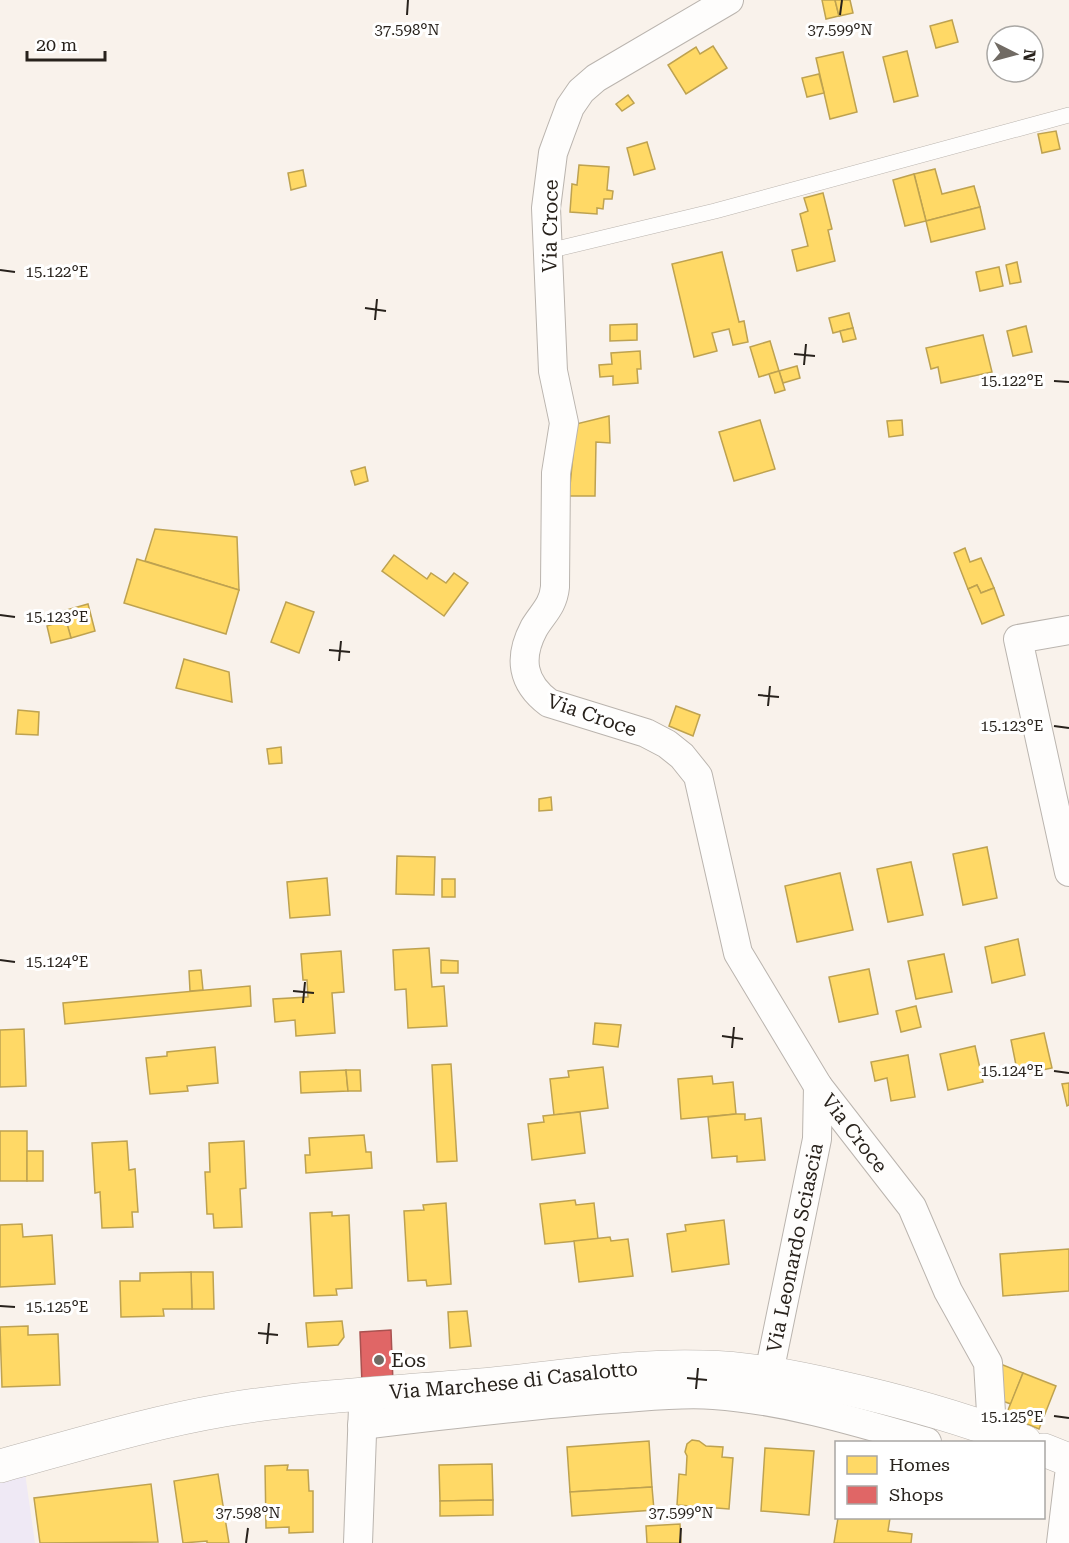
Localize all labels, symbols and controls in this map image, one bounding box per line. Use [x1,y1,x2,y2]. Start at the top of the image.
text: 37.598°N [374,21,440,39]
text: 37.599°N [807,21,873,39]
scale bar [27,24,105,62]
north arrow [985,24,1045,84]
text: 20 m [36,34,77,55]
text: N [1019,48,1040,63]
street label: Via Croce [537,179,563,273]
text: 15.122°E [26,263,88,281]
text: 15.122°E [981,372,1043,390]
text: 15.123°E [26,608,88,626]
street label: Via Croce [544,688,640,742]
text: 15.123°E [981,717,1043,735]
text: 15.124°E [26,953,88,971]
text: 15.124°E [981,1062,1043,1080]
street label: Via Croce [817,1089,893,1177]
street label: Via Leonardo Sciascia [762,1141,828,1354]
text: 15.125°E [26,1298,88,1316]
place label: Eos [391,1348,426,1372]
marker: Eos [372,1353,386,1367]
street label: Via Marchese di Casalotto [388,1356,639,1404]
text: 15.125°E [981,1408,1043,1426]
legend [835,1441,1045,1519]
text: Homes [889,1454,950,1475]
text: Shops [889,1484,943,1505]
text: 37.598°N [215,1504,281,1522]
text: 37.599°N [648,1504,714,1522]

